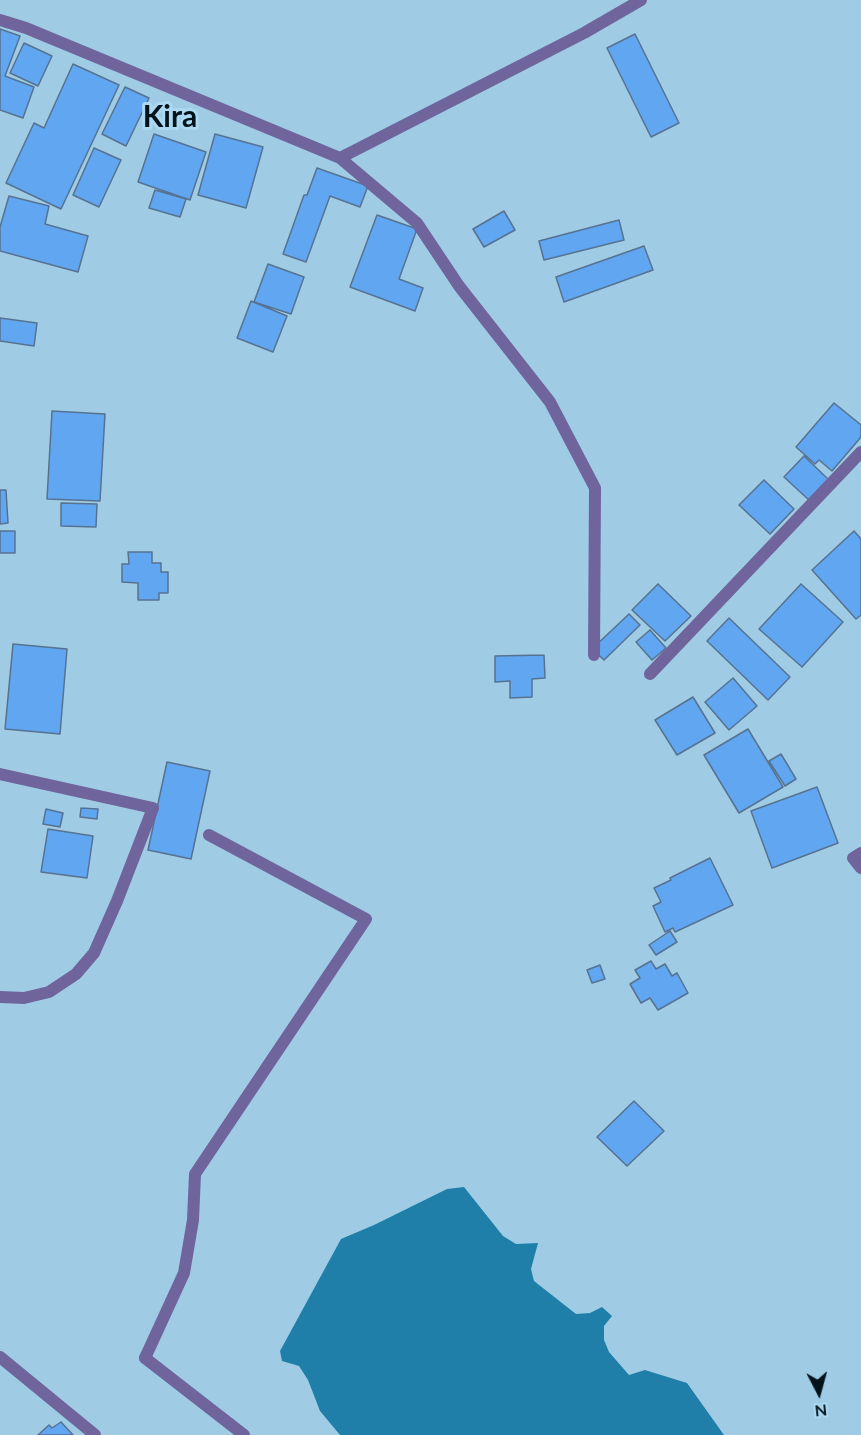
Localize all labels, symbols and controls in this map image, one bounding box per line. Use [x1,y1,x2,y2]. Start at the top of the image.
district label: Kira [143,99,197,135]
north arrow [789,1363,849,1423]
text: N [814,1401,828,1421]

